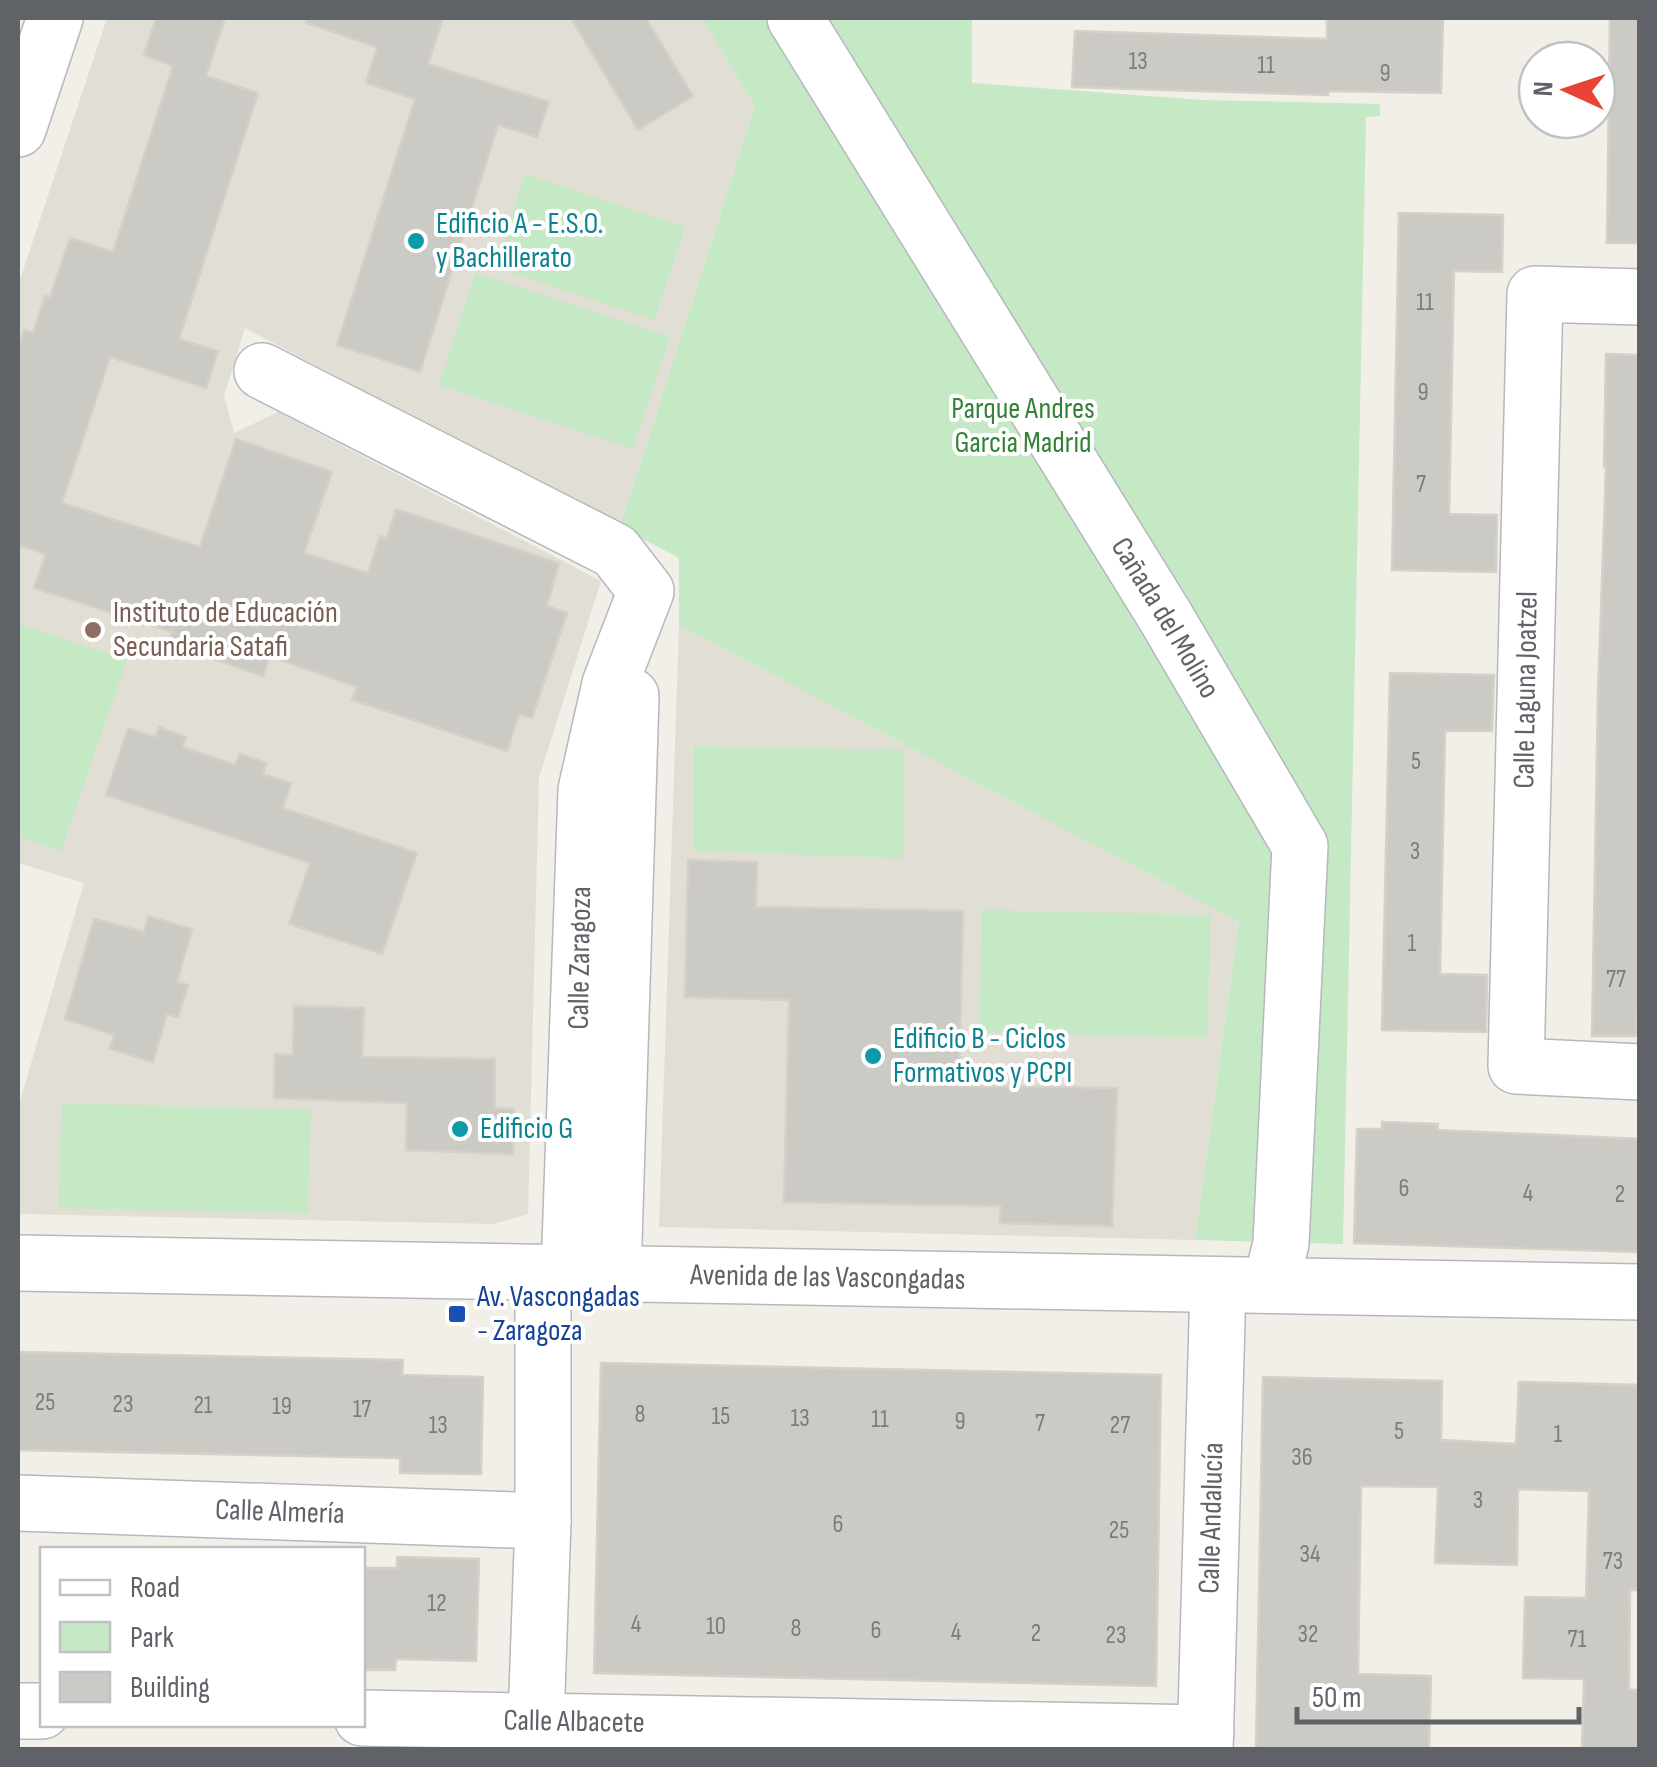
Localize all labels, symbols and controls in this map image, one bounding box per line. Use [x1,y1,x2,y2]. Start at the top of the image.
north arrow [1517,40,1617,140]
house number: 13 [1128,46,1148,77]
house number: 11 [1257,50,1275,81]
house number: 9 [1379,58,1391,89]
text: N [1527,80,1560,97]
place label: Edificio A - E.S.O. y Bachillerato [436,206,603,276]
marker: Edificio A - E.S.O. y Bachillerato [405,230,427,252]
house number: 11 [1416,287,1434,318]
house number: 9 [1417,377,1429,408]
park label: Parque Andres Garcia Madrid [951,391,1095,461]
house number: 7 [1416,469,1426,500]
street label: Cañada del Molino [1103,531,1227,705]
street label: Calle Laguna Joatzel [1506,591,1546,789]
place label: Instituto de Educación Secundaria Satafi [113,595,338,665]
marker: Instituto de Educación Secundaria Satafi [82,619,104,641]
house number: 5 [1411,746,1421,777]
house number: 3 [1410,836,1420,867]
street label: Calle Zaragoza [561,886,599,1030]
house number: 1 [1408,928,1417,959]
house number: 77 [1606,964,1626,995]
place label: Edificio B - Ciclos Formativos y PCPI [893,1021,1072,1091]
marker: Edificio B - Ciclos Formativos y PCPI [862,1045,884,1067]
place label: Edificio G [480,1111,573,1147]
marker: Edificio G [449,1118,471,1140]
house number: 6 [1399,1173,1409,1204]
house number: 4 [1523,1178,1533,1209]
house number: 2 [1615,1179,1625,1210]
street label: Avenida de las Vascongadas [689,1257,966,1298]
place label: Av. Vascongadas - Zaragoza [476,1279,640,1349]
marker: Av. Vascongadas - Zaragoza [446,1303,468,1325]
house number: 25 [35,1387,55,1418]
house number: 23 [113,1389,133,1420]
house number: 21 [193,1390,213,1421]
house number: 19 [272,1391,292,1422]
house number: 17 [353,1394,371,1425]
house number: 8 [635,1399,645,1430]
house number: 15 [712,1401,730,1432]
house number: 13 [790,1403,810,1434]
house number: 11 [871,1404,889,1435]
house number: 9 [954,1406,966,1437]
house number: 7 [1035,1408,1045,1439]
house number: 13 [428,1410,448,1441]
house number: 27 [1110,1410,1130,1441]
house number: 5 [1394,1416,1404,1447]
house number: 1 [1554,1419,1563,1450]
street label: Calle Andalucía [1191,1442,1232,1594]
house number: 36 [1291,1442,1313,1473]
house number: 3 [1473,1485,1483,1516]
street label: Calle Almería [214,1492,345,1532]
house number: 6 [833,1509,843,1540]
house number: 25 [1109,1515,1129,1546]
house number: 34 [1300,1539,1320,1570]
house number: 73 [1603,1546,1623,1577]
legend [40,1547,365,1727]
text: Road [130,1570,180,1606]
house number: 12 [427,1588,447,1619]
house number: 4 [631,1609,641,1640]
house number: 10 [706,1611,726,1642]
house number: 8 [791,1613,801,1644]
house number: 6 [871,1615,881,1646]
house number: 4 [951,1617,961,1648]
house number: 2 [1031,1618,1041,1649]
house number: 32 [1298,1619,1318,1650]
text: Park [130,1620,174,1656]
house number: 23 [1106,1620,1126,1651]
house number: 71 [1568,1624,1587,1655]
scale bar [1297,1662,1580,1724]
text: Building [130,1670,210,1706]
text: 50 m [1312,1680,1361,1716]
street label: Calle Albacete [503,1703,645,1741]

